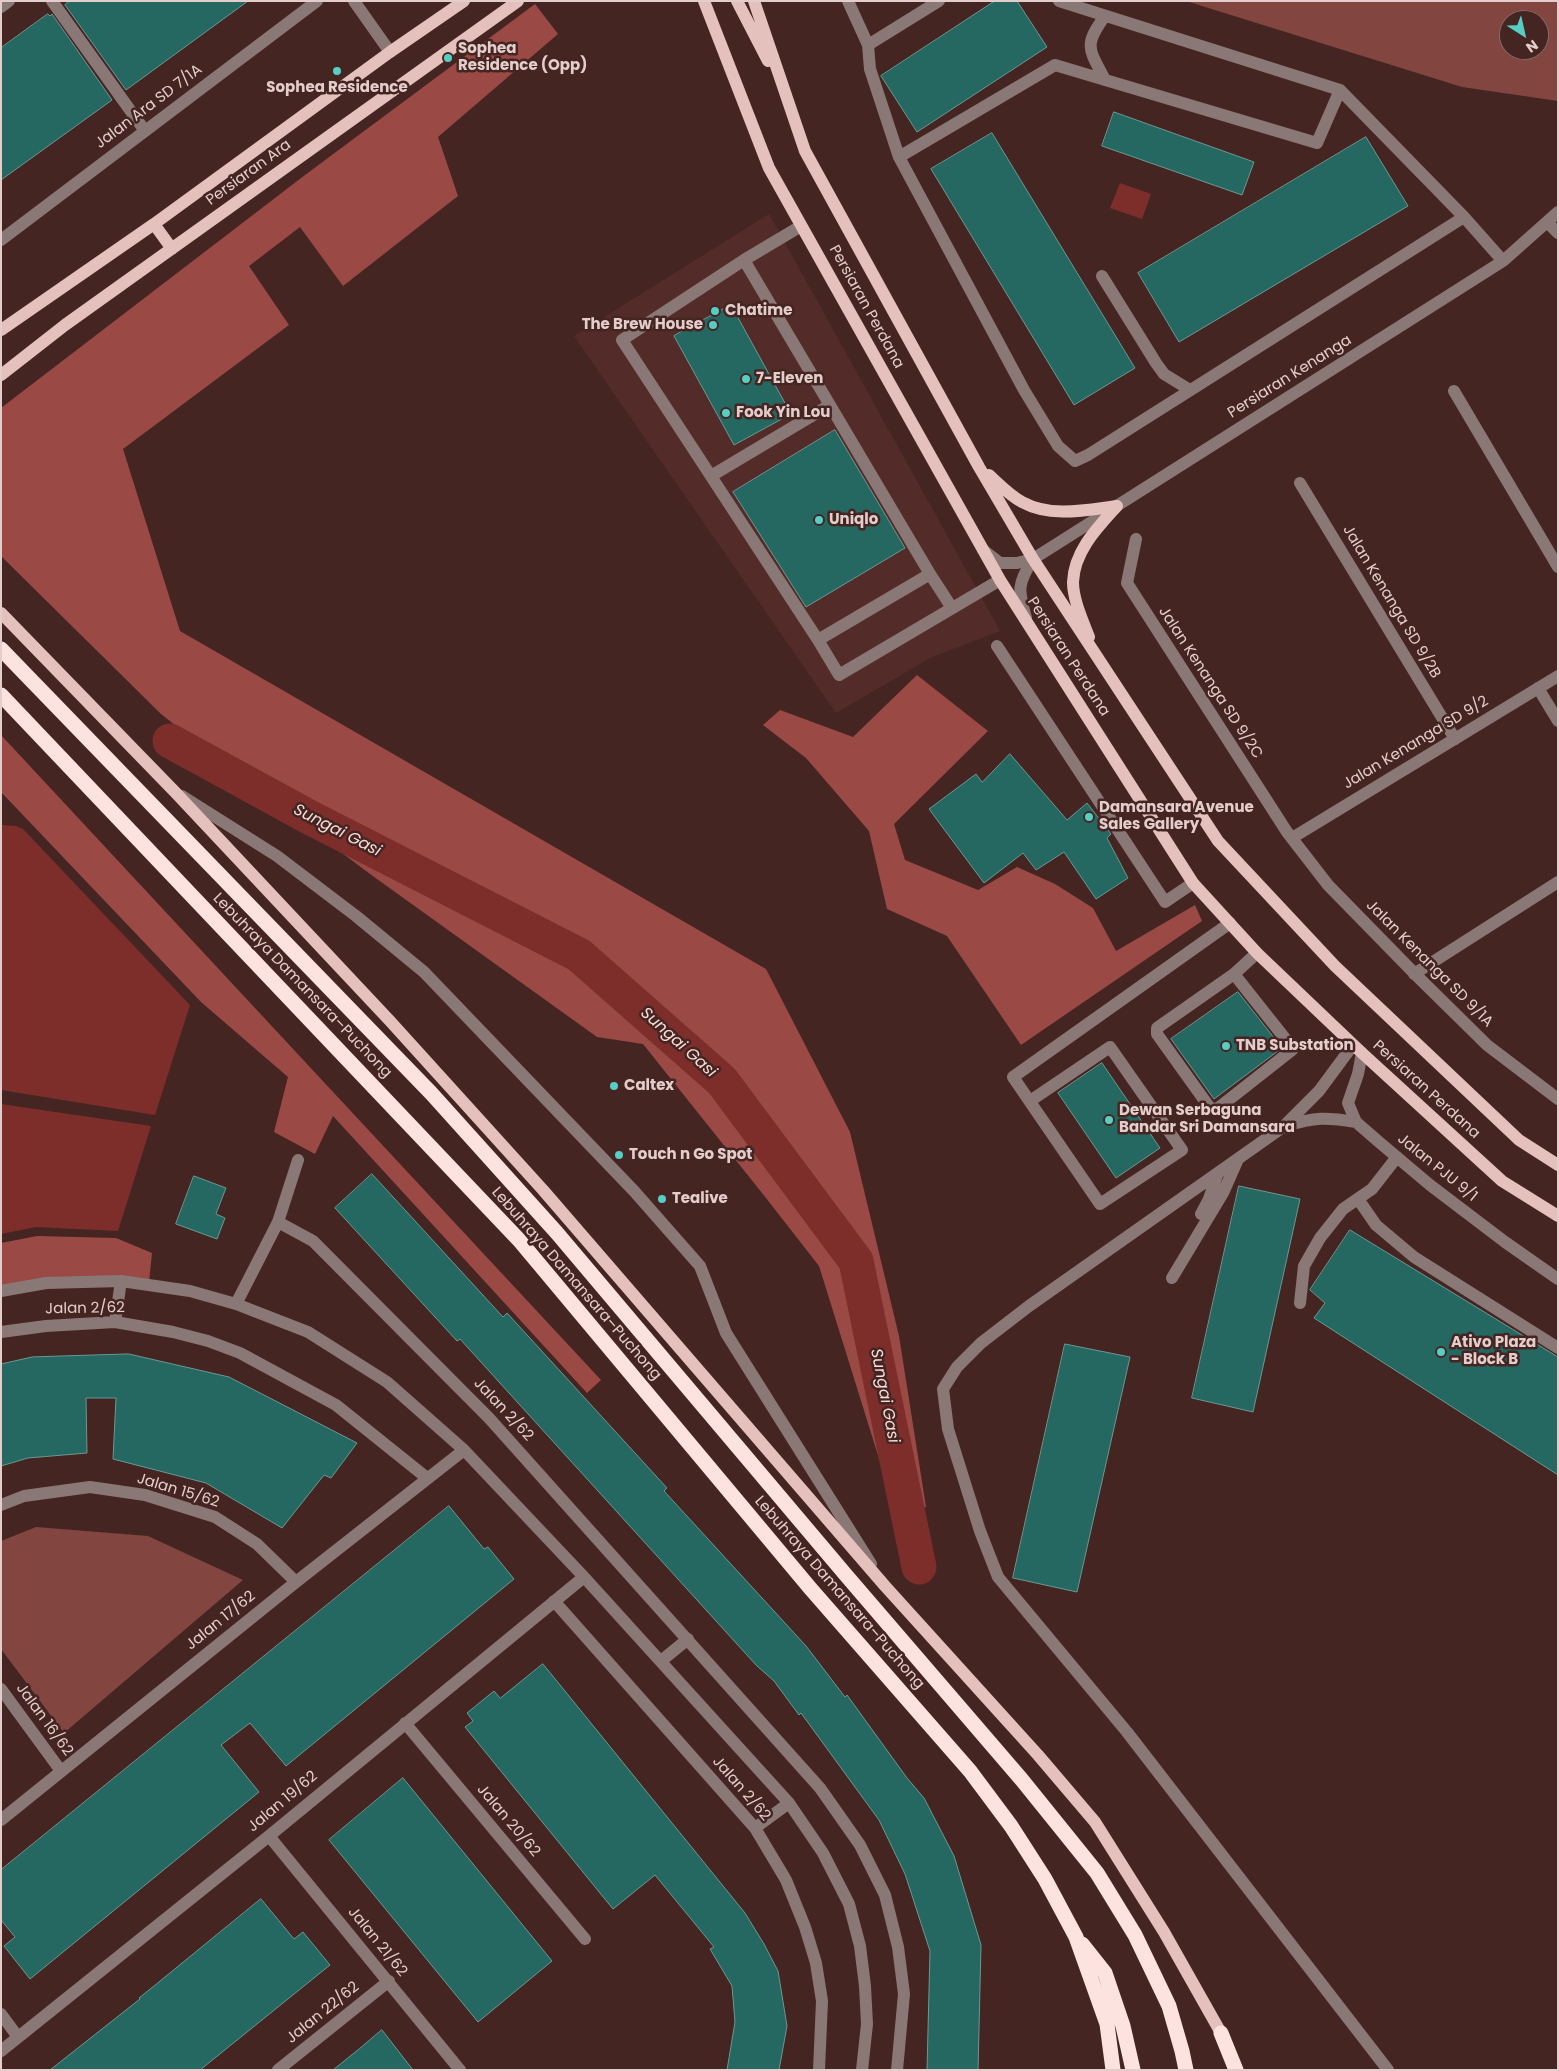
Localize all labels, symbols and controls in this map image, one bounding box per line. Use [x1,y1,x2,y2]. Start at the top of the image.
north arrow [1499,10,1549,60]
text: N [1522,35,1542,58]
place label: Sophea Residence (Opp) [458,40,587,75]
marker: Sophea Residence (Opp) [442,52,454,64]
street label: Jalan Ara SD 7/1A [92,61,206,153]
marker: Sophea Residence [331,65,343,77]
place label: Sophea Residence [266,79,408,97]
street label: Persiaran Ara [203,136,295,210]
street label: Persiaran Perdana [825,242,907,372]
place label: Chatime [725,302,792,320]
marker: Chatime [709,305,721,317]
place label: The Brew House [582,316,703,334]
marker: The Brew House [707,319,719,331]
street label: Persiaran Kenanga [1225,332,1355,422]
place label: 7-Eleven [756,370,823,388]
marker: 7-Eleven [740,373,752,385]
place label: Fook Yin Lou [736,404,830,422]
marker: Fook Yin Lou [720,407,732,419]
place label: Uniqlo [829,511,878,529]
marker: Uniqlo [813,514,825,526]
street label: Jalan Kenanga SD 9/2B [1338,522,1444,682]
street label: Persiaran Perdana [1023,594,1113,720]
street label: Jalan Kenanga SD 9/2C [1154,604,1266,762]
street label: Jalan Kenanga SD 9/2 [1340,693,1492,793]
place label: Damansara Avenue Sales Gallery [1099,799,1254,834]
water label: Sungai Gasi [290,801,384,861]
marker: Damansara Avenue Sales Gallery [1083,811,1095,823]
street label: Lebuhraya Damansara–Puchong [209,890,395,1082]
street label: Jalan Kenanga SD 9/1A [1362,897,1496,1031]
water label: Sungai Gasi [636,1004,720,1082]
place label: TNB Substation [1236,1037,1354,1055]
street label: Persiaran Perdana [1369,1037,1483,1143]
marker: TNB Substation [1220,1040,1232,1052]
place label: Caltex [624,1077,674,1095]
marker: Caltex [608,1080,620,1092]
place label: Dewan Serbaguna Bandar Sri Damansara [1119,1102,1295,1137]
marker: Dewan Serbaguna Bandar Sri Damansara [1103,1114,1115,1126]
street label: Jalan PJU 9/1 [1393,1130,1481,1206]
place label: Touch n Go Spot [629,1146,752,1164]
marker: Touch n Go Spot [613,1149,625,1161]
street label: Lebuhraya Damansara–Puchong [487,1184,665,1384]
place label: Tealive [672,1190,728,1208]
marker: Tealive [656,1193,668,1205]
street label: Jalan 2/62 [45,1299,125,1319]
place label: Ativo Plaza - Block B [1451,1334,1536,1369]
marker: Ativo Plaza - Block B [1435,1346,1447,1358]
water label: Sungai Gasi [865,1347,903,1445]
street label: Jalan 2/62 [469,1375,537,1445]
street label: Jalan 15/62 [135,1470,221,1512]
street label: Lebuhraya Damansara–Puchong [750,1493,928,1693]
street label: Jalan 17/62 [183,1588,259,1654]
street label: Jalan 16/62 [12,1680,76,1760]
street label: Jalan 2/62 [708,1753,774,1825]
street label: Jalan 19/62 [245,1768,321,1836]
street label: Jalan 20/62 [473,1781,543,1861]
street label: Jalan 21/62 [343,1904,411,1980]
street label: Jalan 22/62 [283,1978,363,2048]

